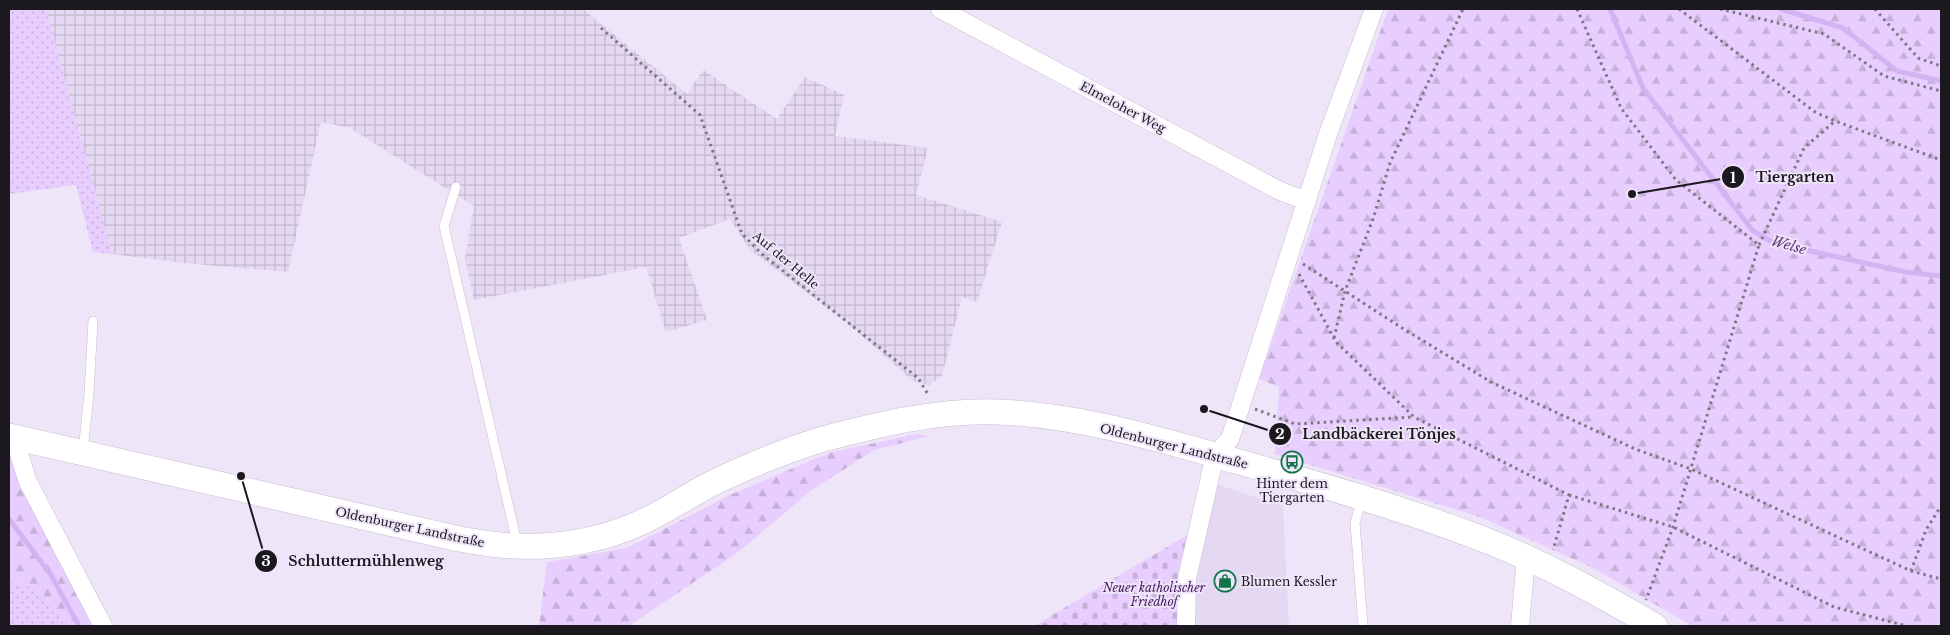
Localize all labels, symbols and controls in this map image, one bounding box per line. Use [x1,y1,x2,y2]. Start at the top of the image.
street label: Elmeloher Weg [1078,78,1169,136]
callout: Tiergarten [1720,163,1844,192]
text: 1 [1730,168,1737,187]
text: Tiergarten [1756,168,1834,186]
street label: Auf der Helle [749,227,822,292]
water label: Welse [1769,231,1809,259]
street label: Oldenburger Landstraße [1098,420,1250,472]
callout: Landbäckerei Tönjes [1267,420,1466,449]
text: 2 [1275,424,1285,443]
text: Landbäckerei Tönjes [1302,425,1456,443]
bus stop icon: Hinter dem Tiergarten [1280,450,1304,474]
place label: Hinter dem Tiergarten [1256,476,1328,505]
street label: Oldenburger Landstraße [334,504,486,550]
callout: Schluttermühlenweg [253,546,453,575]
text: 3 [261,551,271,570]
text: Schluttermühlenweg [288,552,444,570]
shop icon: Blumen Kessler [1213,569,1237,593]
place label: Blumen Kessler [1241,574,1337,589]
park label: Neuer katholischer Friedhof [1102,580,1206,609]

